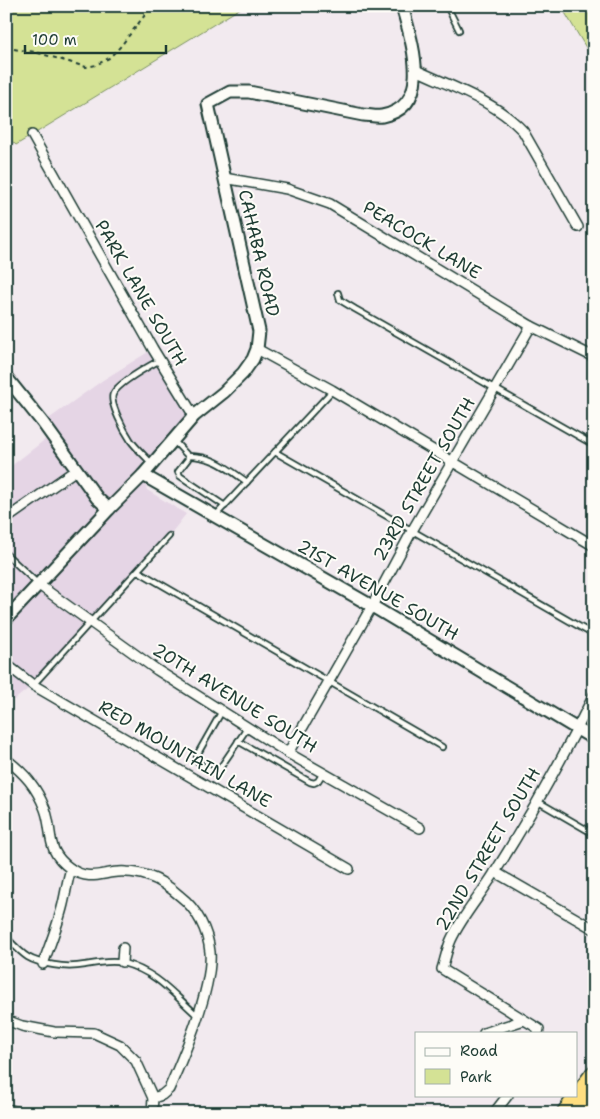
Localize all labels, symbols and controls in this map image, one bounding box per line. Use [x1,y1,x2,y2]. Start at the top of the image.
scale bar [25,22,166,54]
text: 100 m [32,30,77,50]
street label: CAHABA ROAD [233,187,285,319]
street label: PEACOCK LANE [358,195,486,285]
street label: PARK LANE SOUTH [89,216,193,370]
street label: 23RD STREET SOUTH [367,393,481,565]
street label: 21ST AVENUE SOUTH [293,534,463,646]
street label: 20TH AVENUE SOUTH [148,637,322,759]
street label: RED MOUNTAIN LANE [94,695,276,813]
street label: 22ND STREET SOUTH [430,763,546,935]
legend [415,1032,578,1096]
text: Road [460,1041,498,1061]
text: Park [460,1067,492,1087]

